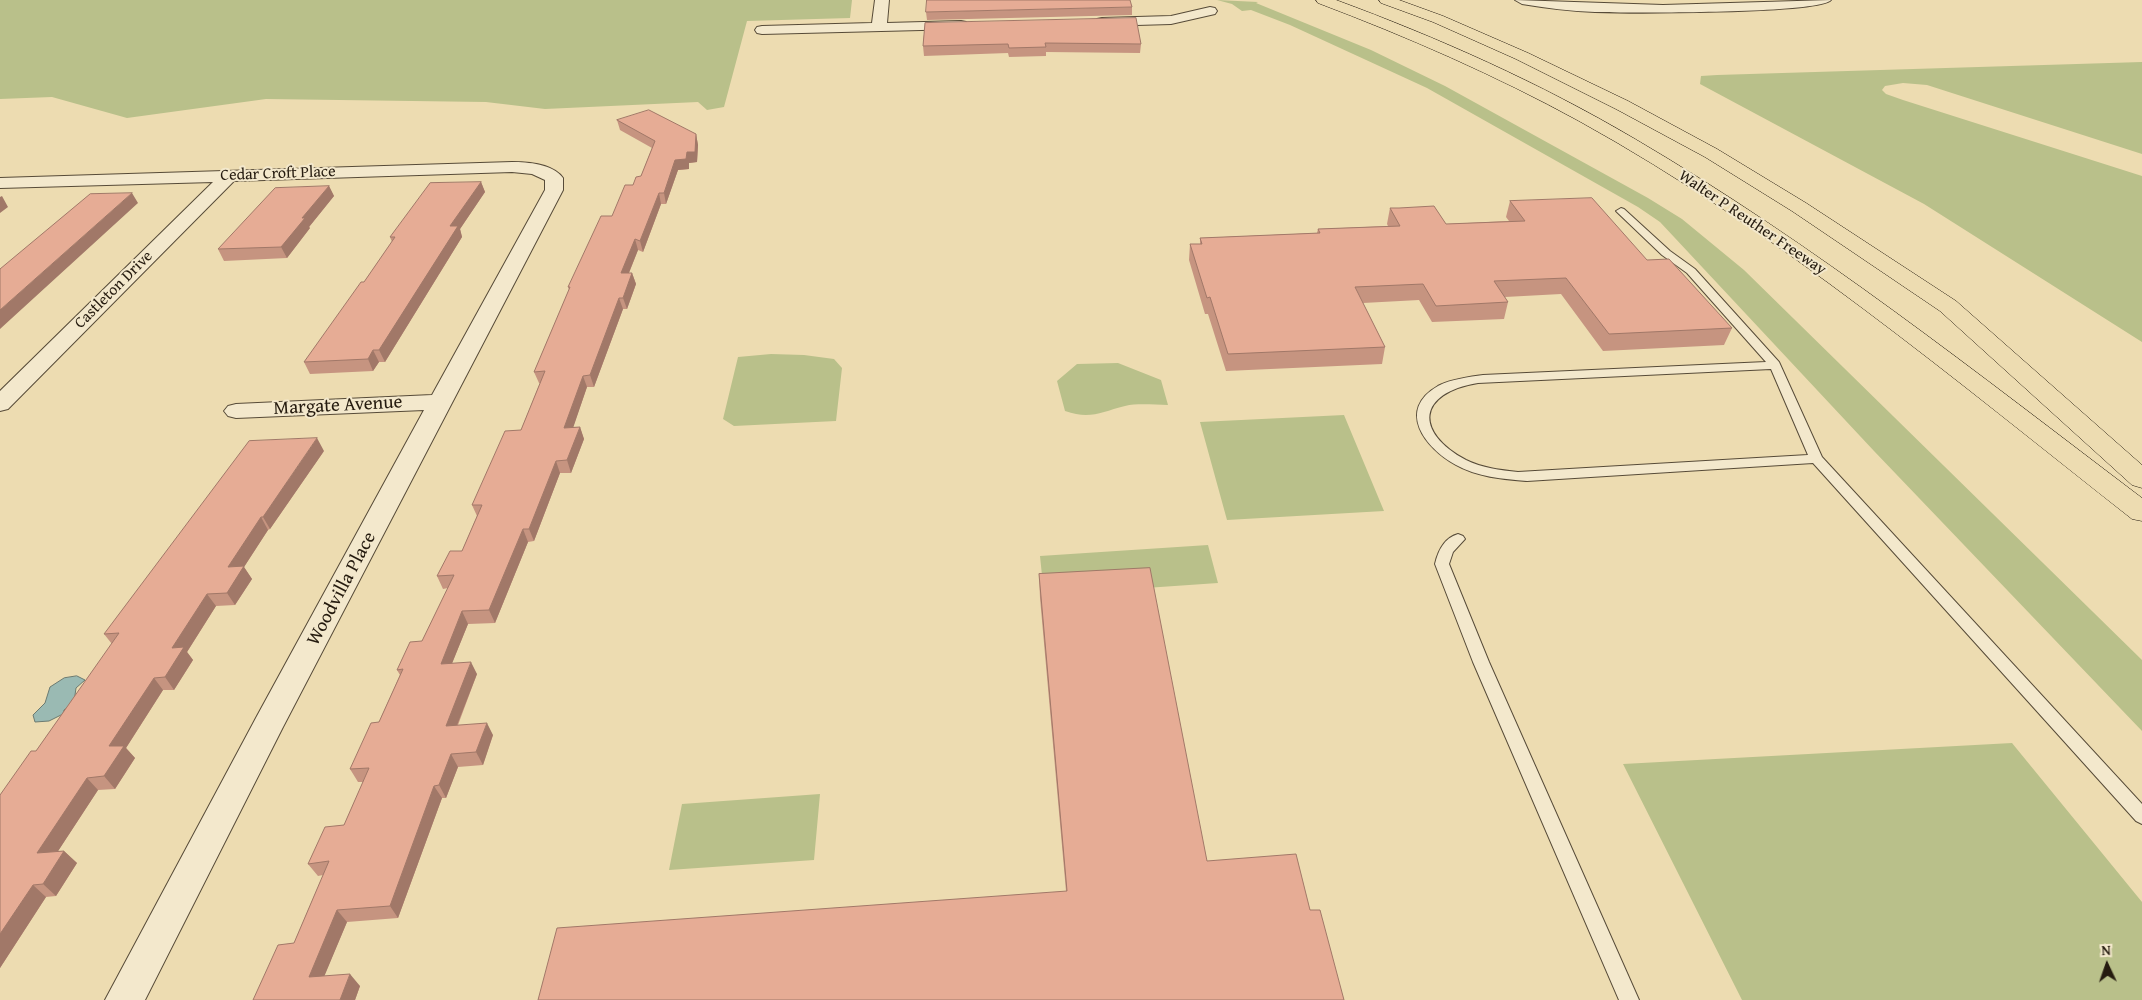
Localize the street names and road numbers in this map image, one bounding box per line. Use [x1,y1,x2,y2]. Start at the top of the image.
street label: Cedar Croft Place [220,162,336,186]
street label: Walter P Reuther Freeway [1675,166,1829,280]
street label: Castleton Drive [71,247,157,333]
street label: Margate Avenue [273,391,403,421]
street label: Woodvilla Place [302,528,382,650]

